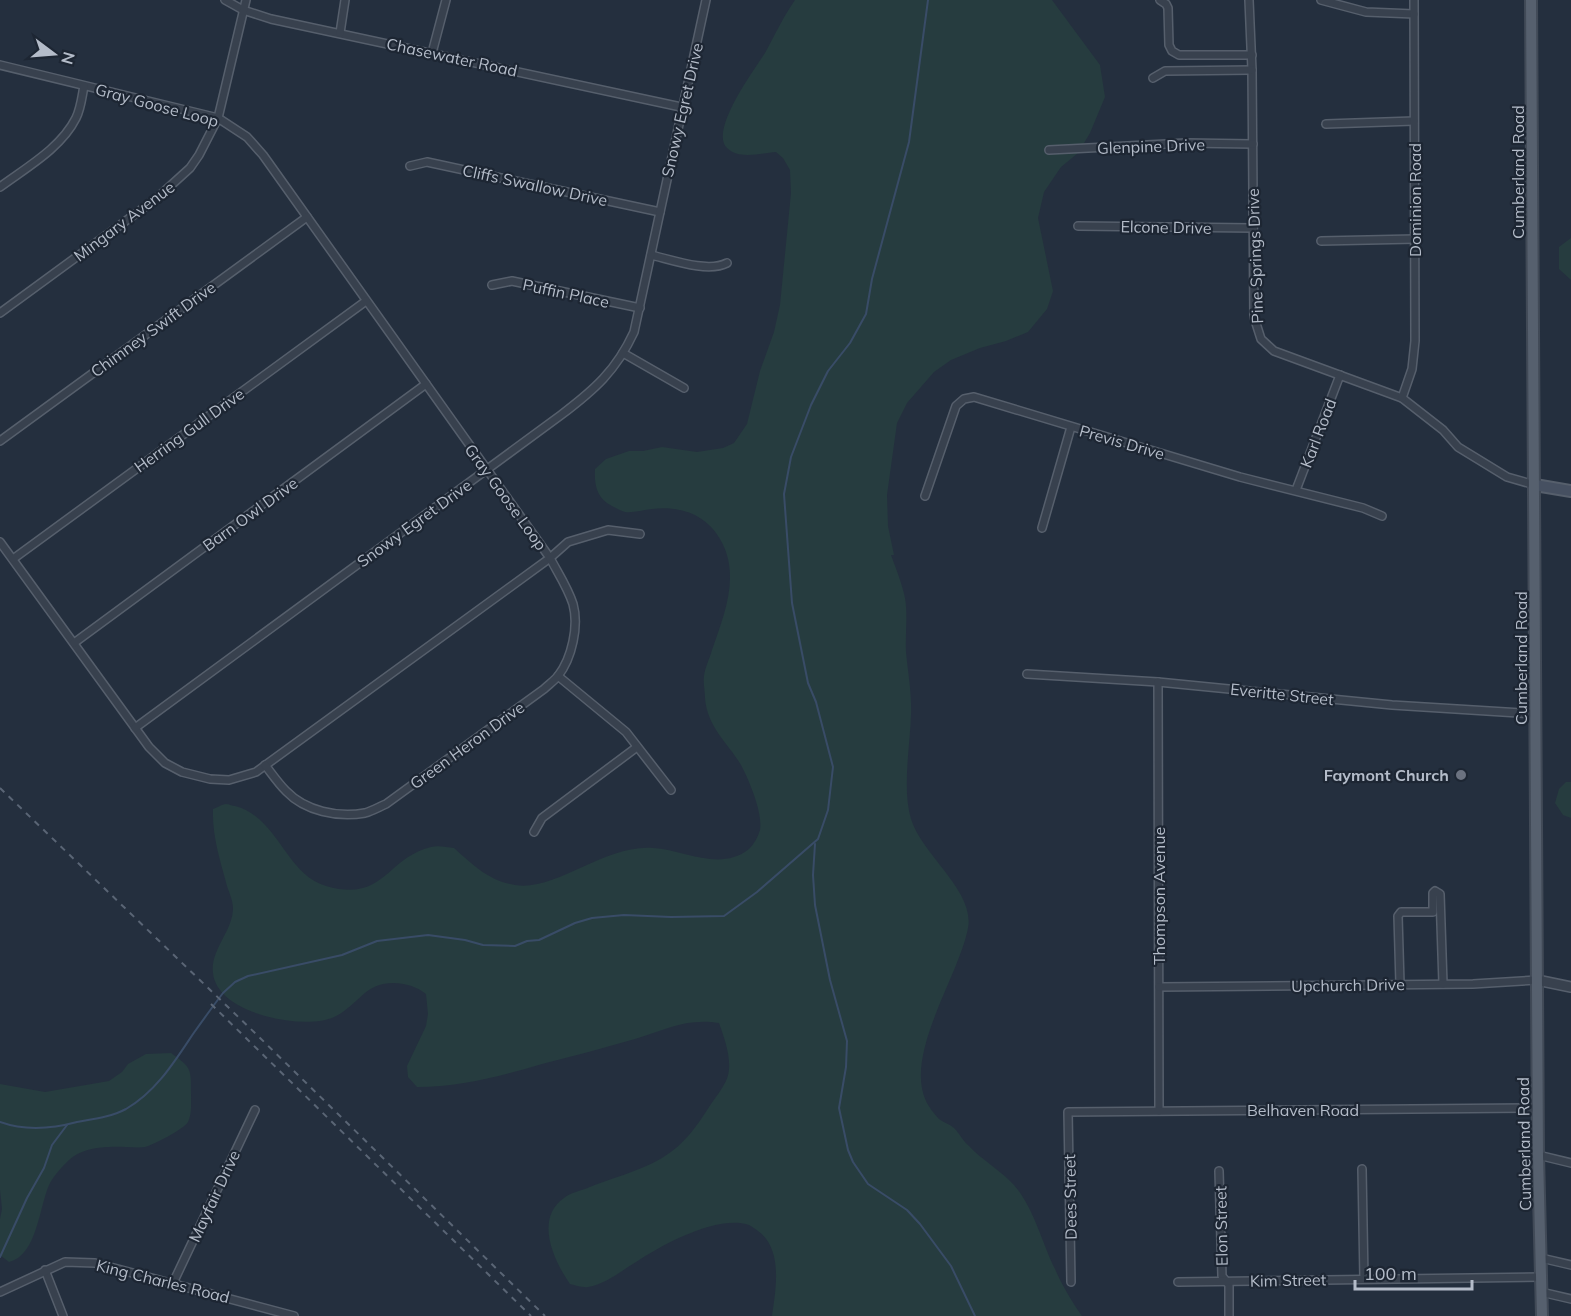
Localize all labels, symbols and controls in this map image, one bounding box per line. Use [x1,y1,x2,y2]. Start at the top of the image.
north arrow [24,24,84,84]
street label: Chasewater Road [385,33,519,81]
street label: Snowy Egret Drive [657,41,707,179]
text: N [57,50,80,67]
street label: Gray Goose Loop [93,79,221,131]
street label: Cumberland Road [1508,105,1528,239]
street label: Glenpine Drive [1097,134,1205,158]
street label: Dominion Road [1405,143,1425,257]
street label: Cliffs Swallow Drive [461,160,609,210]
street label: Mingary Avenue [70,177,178,265]
street label: Pine Springs Drive [1243,188,1267,324]
street label: Elcone Drive [1120,216,1212,238]
street label: Puffin Place [521,274,611,312]
street label: Chimney Swift Drive [87,277,219,381]
street label: Herring Gull Drive [130,383,248,477]
street label: Karl Road [1296,395,1340,471]
street label: Previs Drive [1077,420,1167,464]
street label: Gray Goose Loop [461,440,551,554]
street label: Barn Owl Drive [199,473,301,555]
street label: Snowy Egret Drive [353,475,475,571]
street label: Cumberland Road [1511,591,1531,725]
street label: Everitte Street [1229,679,1335,709]
street label: Green Heron Drive [406,697,528,793]
place label: Faymont Church [1324,765,1449,785]
marker: Faymont Church [1454,768,1468,782]
street label: Thompson Avenue [1149,827,1169,965]
street label: Upchurch Drive [1291,974,1405,996]
street label: Cumberland Road [1513,1077,1535,1211]
street label: Belhaven Road [1247,1100,1359,1120]
street label: Mayfair Drive [184,1147,244,1245]
street label: Dees Street [1059,1154,1081,1240]
street label: Elon Street [1210,1185,1232,1266]
scale bar [1355,1253,1472,1291]
street label: King Charles Road [94,1255,232,1307]
text: 100 m [1364,1262,1417,1285]
street label: Kim Street [1250,1269,1327,1291]

